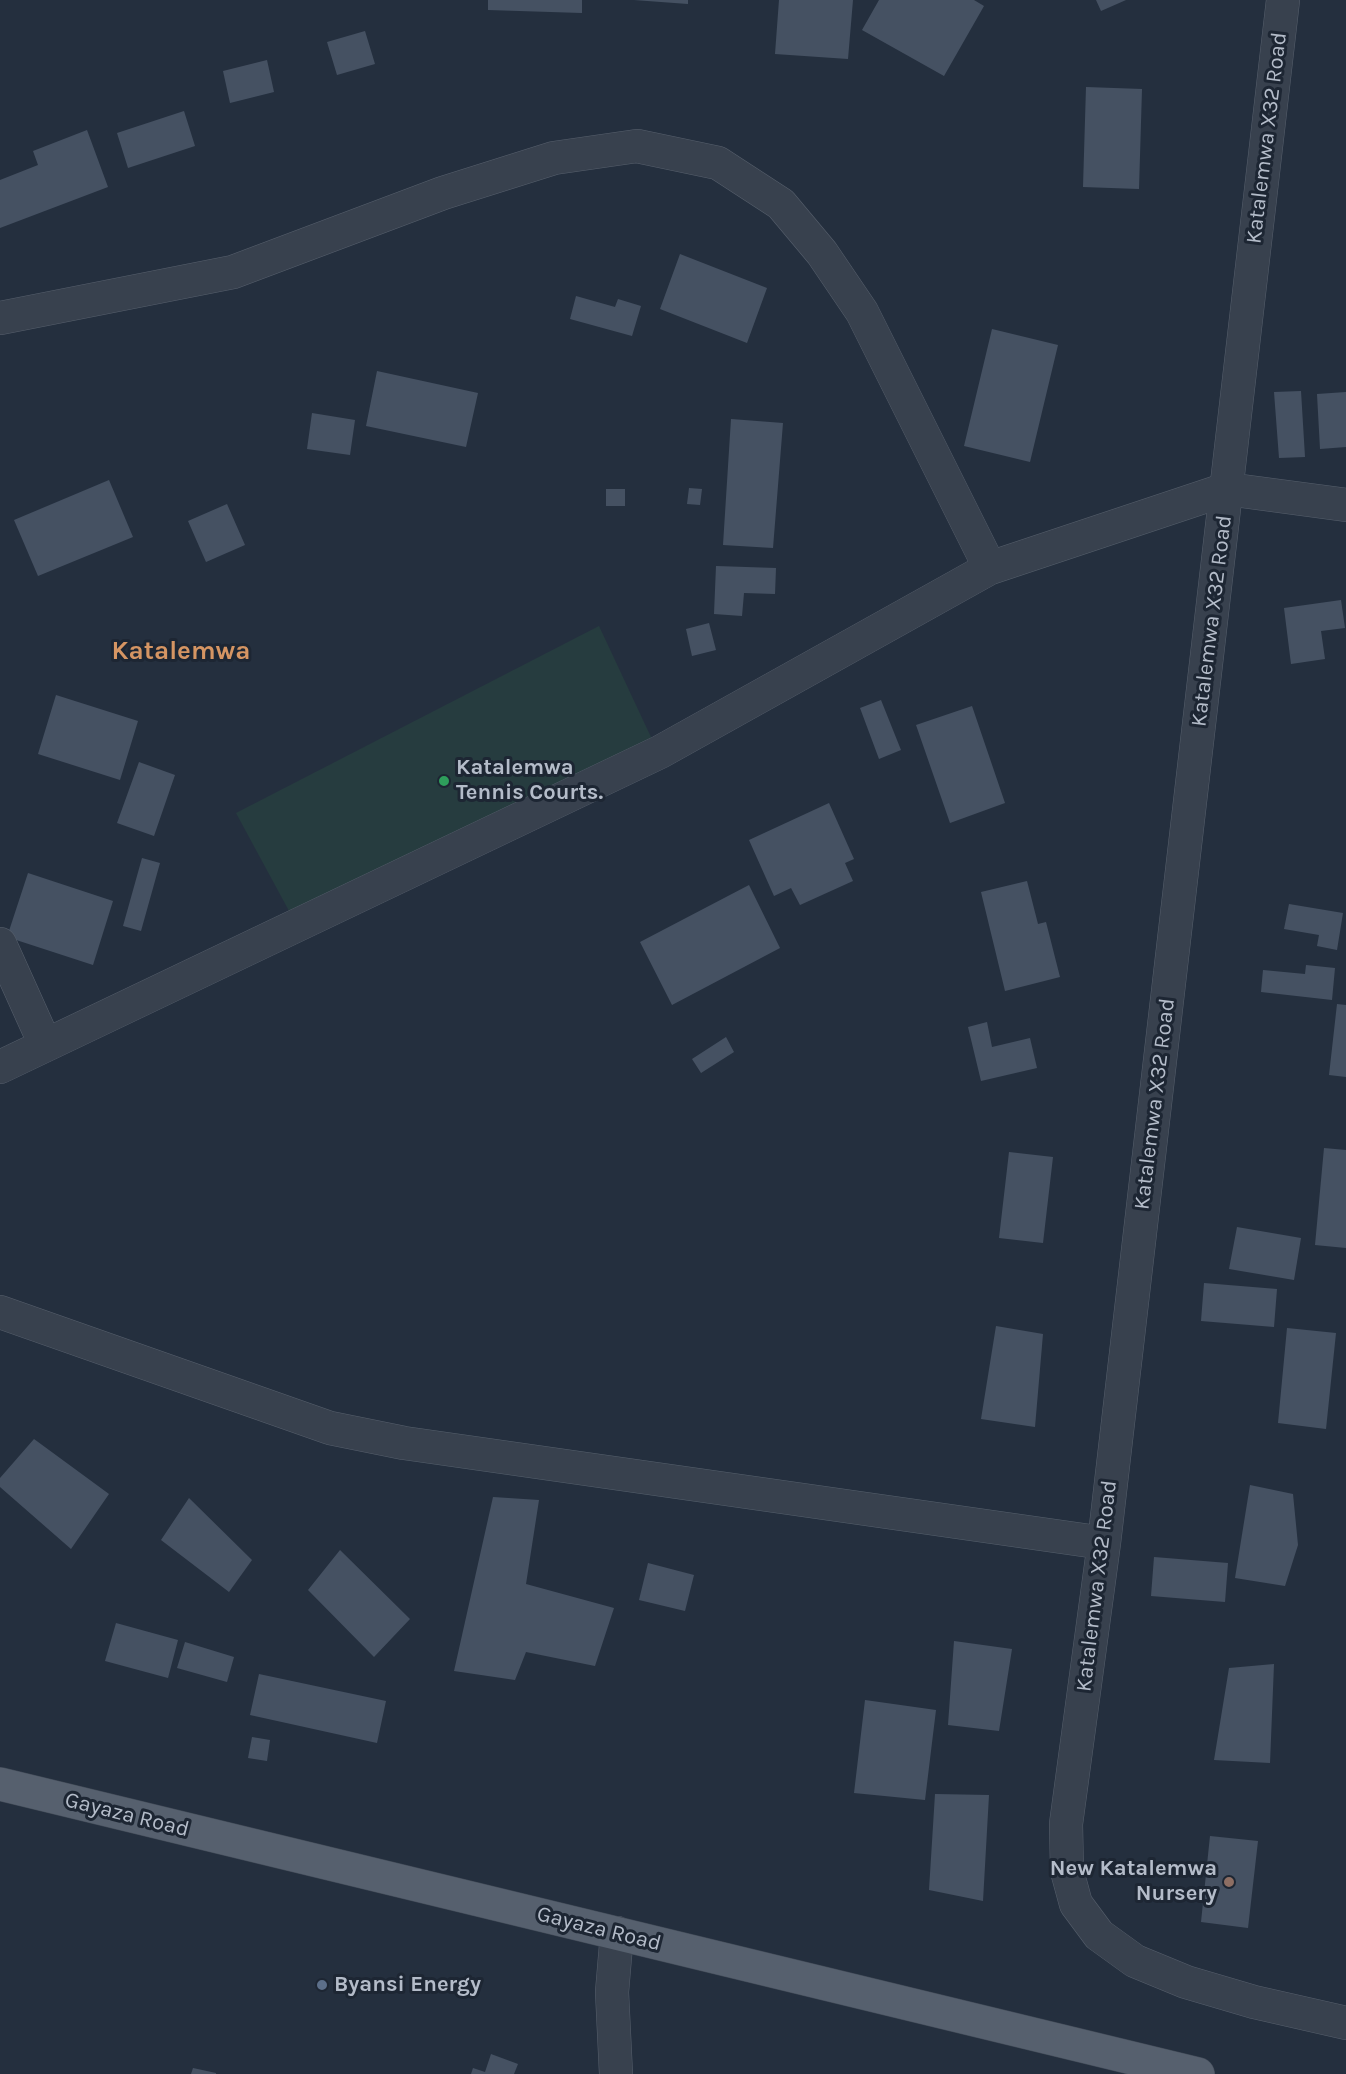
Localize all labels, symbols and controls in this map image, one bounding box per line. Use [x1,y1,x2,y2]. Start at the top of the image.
street label: Katalemwa X32 Road [1241,31,1293,245]
street label: Katalemwa X32 Road [1186,514,1238,728]
district label: Katalemwa [112,636,250,668]
place label: Katalemwa Tennis Courts. [456,755,603,806]
marker: Katalemwa Tennis Courts. [437,774,451,788]
street label: Katalemwa X32 Road [1129,997,1181,1211]
street label: Katalemwa X32 Road [1071,1479,1123,1693]
street label: Gayaza Road [62,1787,192,1843]
place label: New Katalemwa Nursery [1050,1856,1217,1908]
marker: New Katalemwa Nursery [1222,1875,1236,1889]
street label: Gayaza Road [534,1901,664,1957]
place label: Byansi Energy [334,1972,481,1998]
marker: Byansi Energy [315,1978,329,1992]

